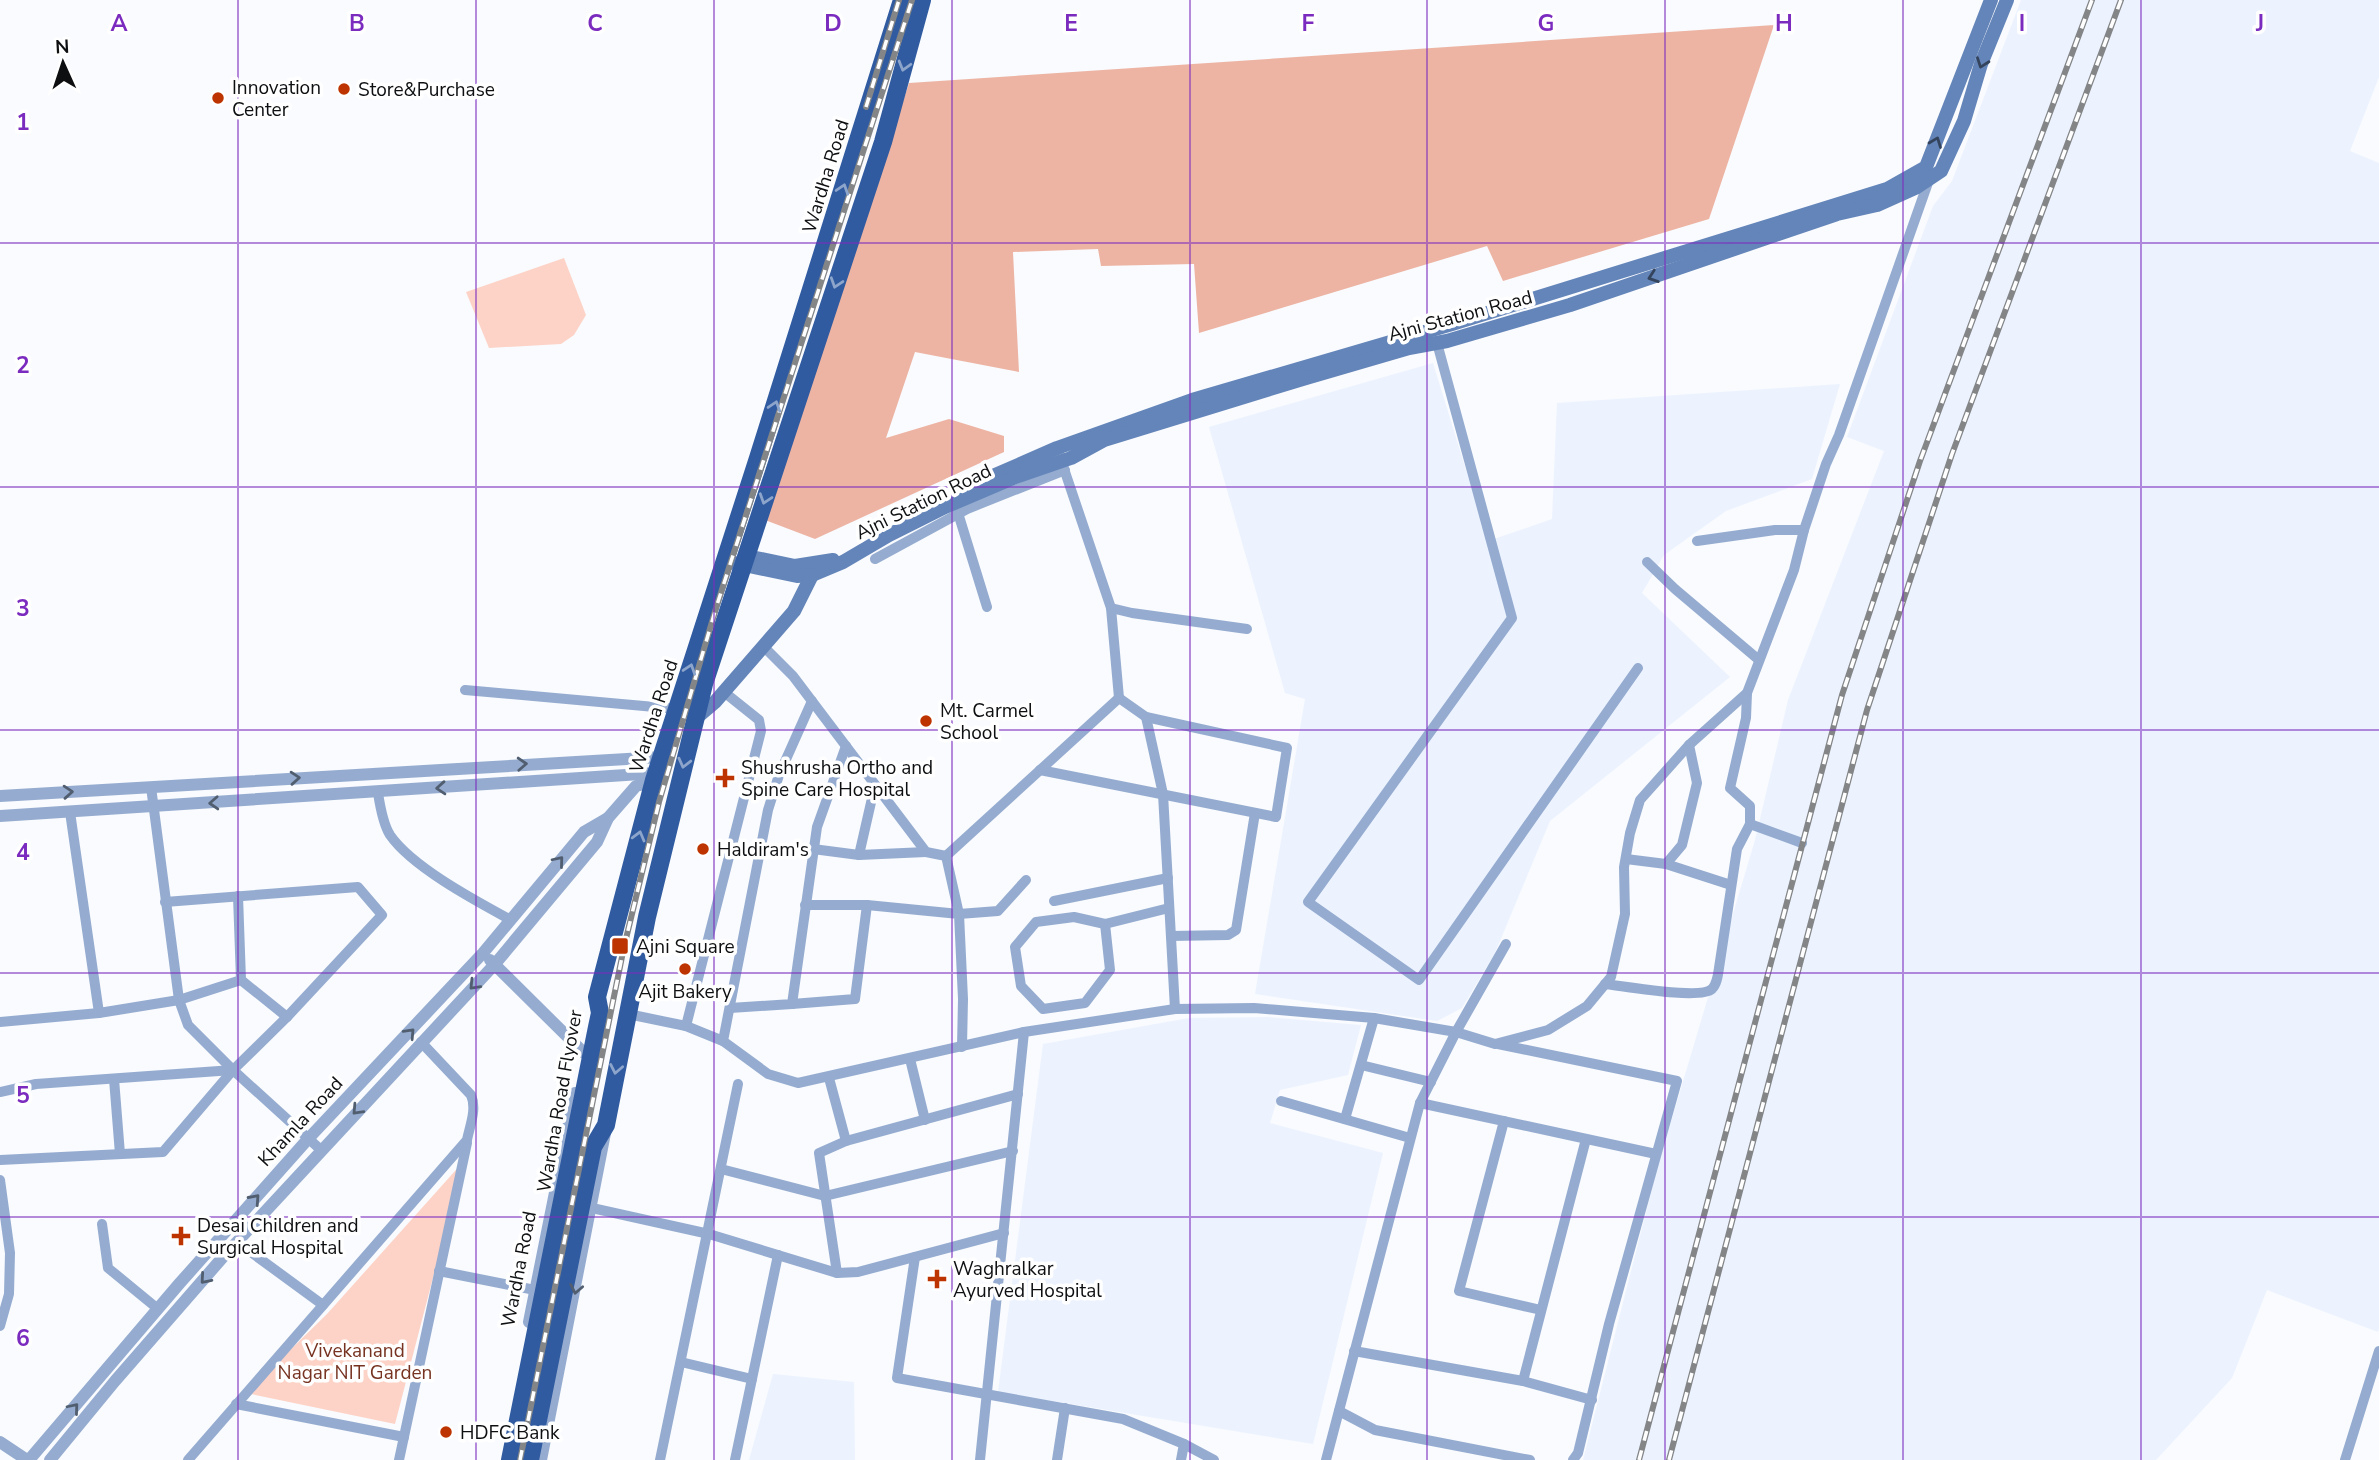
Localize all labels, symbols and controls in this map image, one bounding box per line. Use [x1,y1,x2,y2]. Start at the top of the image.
text: A [110,8,128,39]
text: B [349,8,365,39]
text: C [587,8,603,39]
text: D [824,8,842,39]
text: E [1064,8,1078,39]
text: F [1302,8,1315,39]
text: G [1538,8,1554,39]
text: H [1775,8,1793,39]
text: I [2019,8,2025,39]
text: J [2255,8,2264,39]
north arrow [28,28,98,98]
text: N [54,34,70,60]
one-way arrow [1976,57,1990,69]
one-way arrow [898,60,912,72]
place label: Innovation Center [232,75,321,123]
place label: Store&Purchase [358,77,495,103]
marker: Store&Purchase [336,81,352,97]
marker: Innovation Center [210,90,226,106]
text: 1 [16,107,30,138]
street label: Wardha Road [796,116,856,236]
one-way arrow [1928,136,1942,148]
one-way arrow [835,183,850,195]
one-way arrow [1647,269,1660,283]
one-way arrow [830,276,844,288]
street label: Ajni Station Road [1385,284,1535,348]
text: 2 [16,350,30,381]
one-way arrow [766,400,781,412]
street label: Ajni Station Road [851,458,996,546]
one-way arrow [759,492,773,505]
text: 3 [16,593,30,624]
street label: Wardha Road [623,656,684,776]
one-way arrow [681,663,696,675]
place label: Mt. Carmel School [940,698,1034,746]
marker: Mt. Carmel School [918,713,934,729]
place label: Shushrusha Ortho and Spine Care Hospital [741,755,933,803]
one-way arrow [517,757,528,772]
one-way arrow [678,757,692,769]
marker: Shushrusha Ortho and Spine Care Hospital [715,768,735,788]
one-way arrow [290,770,301,785]
one-way arrow [435,780,446,795]
one-way arrow [63,785,74,800]
one-way arrow [208,795,219,810]
one-way arrow [631,830,645,842]
text: 4 [16,837,30,868]
place label: Haldiram's [717,837,809,863]
marker: Haldiram's [695,841,711,857]
one-way arrow [551,857,564,869]
place label: Ajni Square [636,934,735,960]
marker: Ajni Square [610,936,630,956]
marker: Ajit Bakery [677,961,693,977]
one-way arrow [470,977,483,990]
place label: Ajit Bakery [638,979,732,1005]
street label: Wardha Road Flyover [531,1008,589,1194]
one-way arrow [402,1028,414,1041]
one-way arrow [610,1063,625,1075]
street label: Khamla Road [252,1071,349,1172]
text: 5 [16,1080,30,1111]
one-way arrow [353,1102,366,1115]
one-way arrow [246,1194,259,1207]
street label: Wardha Road [495,1209,543,1329]
place label: Desai Children and Surgical Hospital [197,1213,359,1261]
marker: Desai Children and Surgical Hospital [171,1226,191,1246]
place label: Waghralkar Ayurved Hospital [953,1256,1102,1304]
marker: Waghralkar Ayurved Hospital [927,1269,947,1289]
one-way arrow [200,1270,213,1283]
one-way arrow [570,1283,585,1295]
text: 6 [16,1323,30,1354]
park label: Vivekanand Nagar NIT Garden [278,1338,432,1386]
one-way arrow [66,1403,78,1416]
place label: HDFC Bank [460,1420,560,1446]
marker: HDFC Bank [438,1424,454,1440]

